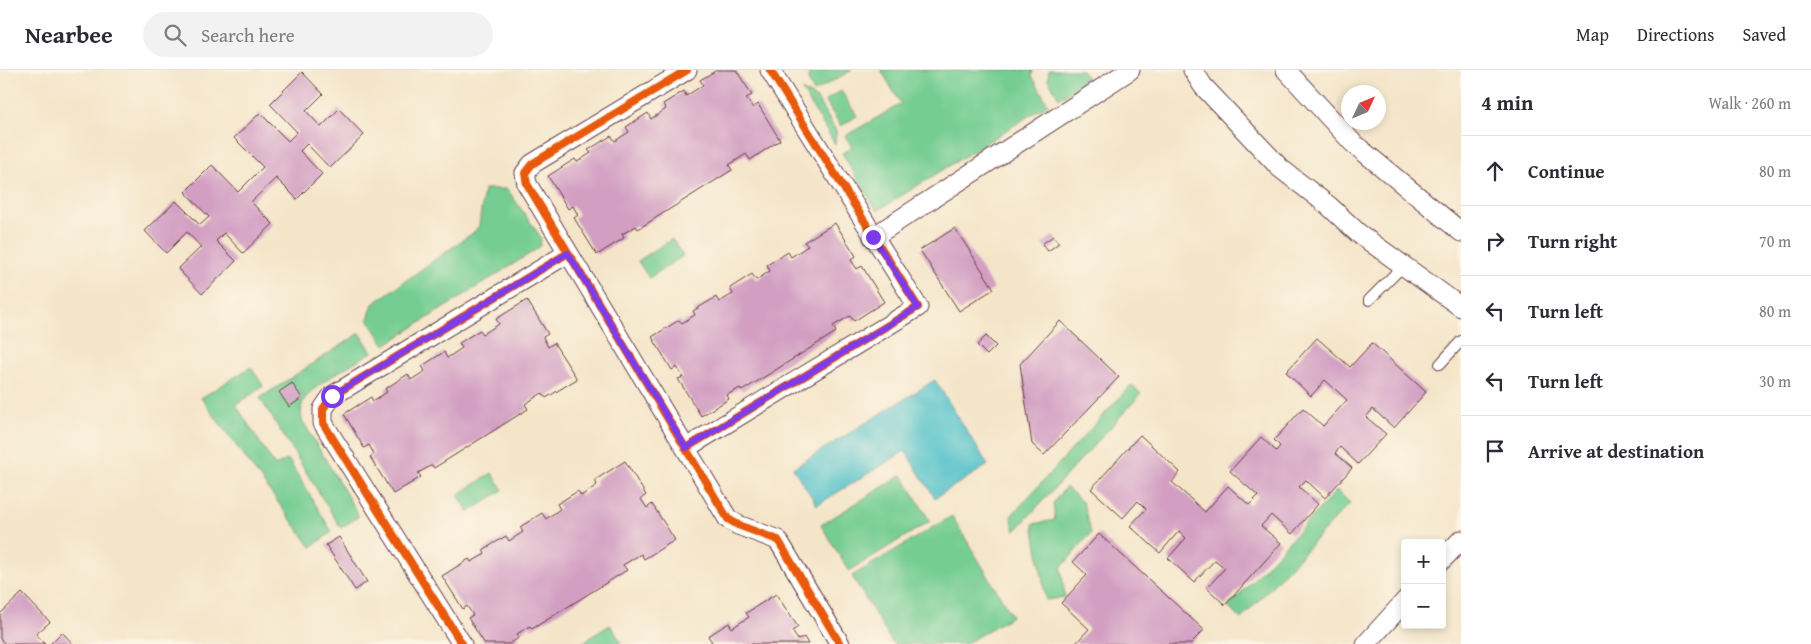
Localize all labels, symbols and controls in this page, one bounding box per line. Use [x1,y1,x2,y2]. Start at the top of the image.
search box [143,12,493,57]
text: Nearbee [25,17,113,52]
icon: search [161,21,189,49]
text: Search here [201,21,295,49]
text: Map [1576,21,1609,48]
text: Directions [1637,21,1714,48]
text: Saved [1742,21,1786,48]
north arrow [1341,85,1386,130]
text: 4 min [1481,87,1533,118]
text: Walk · 260 m [1708,91,1791,115]
icon: ahead [1481,157,1509,185]
text: Continue [1528,157,1605,185]
text: 80 m [1759,159,1791,183]
route end [862,226,885,249]
icon: right [1481,227,1509,255]
text: Turn right [1528,227,1617,255]
text: 70 m [1759,229,1791,253]
icon: left [1481,297,1509,325]
text: Turn left [1528,297,1603,325]
text: 80 m [1759,299,1791,323]
icon: left [1481,367,1509,395]
text: Turn left [1528,367,1603,395]
text: 30 m [1759,369,1791,393]
route start [321,385,344,408]
icon: arrive [1481,437,1509,465]
text: Arrive at destination [1528,437,1704,465]
map controls [1401,539,1446,629]
button: + [1401,539,1446,584]
button: − [1401,584,1446,629]

